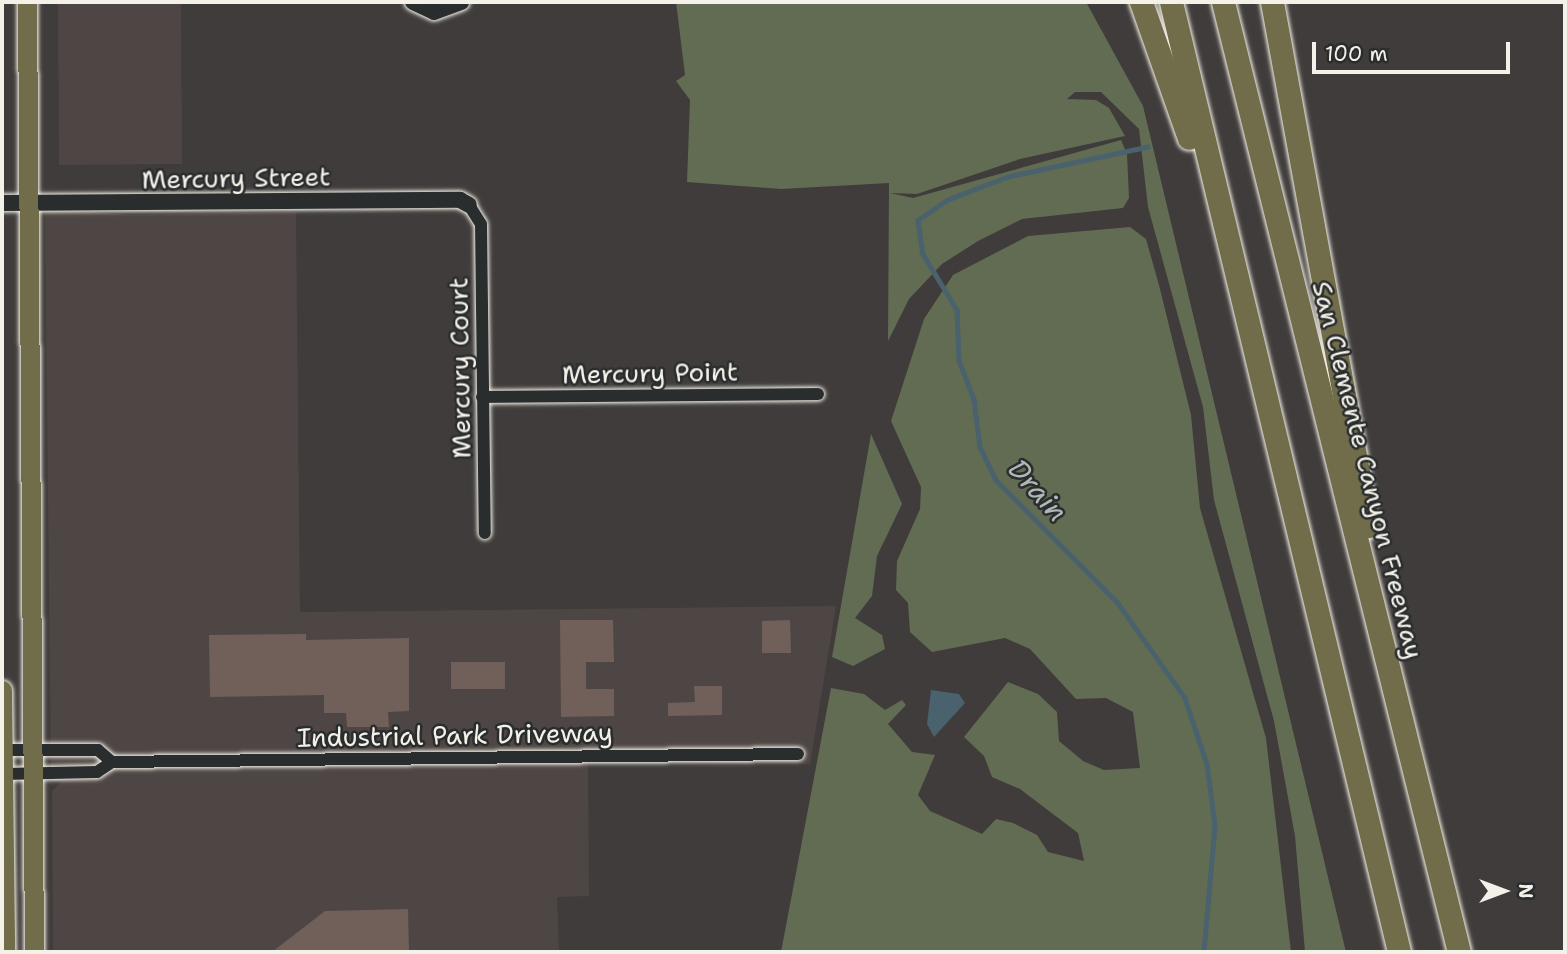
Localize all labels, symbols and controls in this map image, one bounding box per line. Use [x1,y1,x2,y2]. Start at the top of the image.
scale bar [1315,28,1513,72]
text: 100 m [1325,40,1388,68]
street label: Mercury Street [141,161,331,195]
street label: Mercury Court [443,277,477,459]
street label: San Clemente Canyon Freeway [1306,278,1430,662]
street label: Mercury Point [562,356,738,390]
water label: Drain [1001,452,1075,528]
street label: Industrial Park Driveway [297,717,613,753]
north arrow [1469,856,1539,926]
text: N [1513,883,1538,899]

